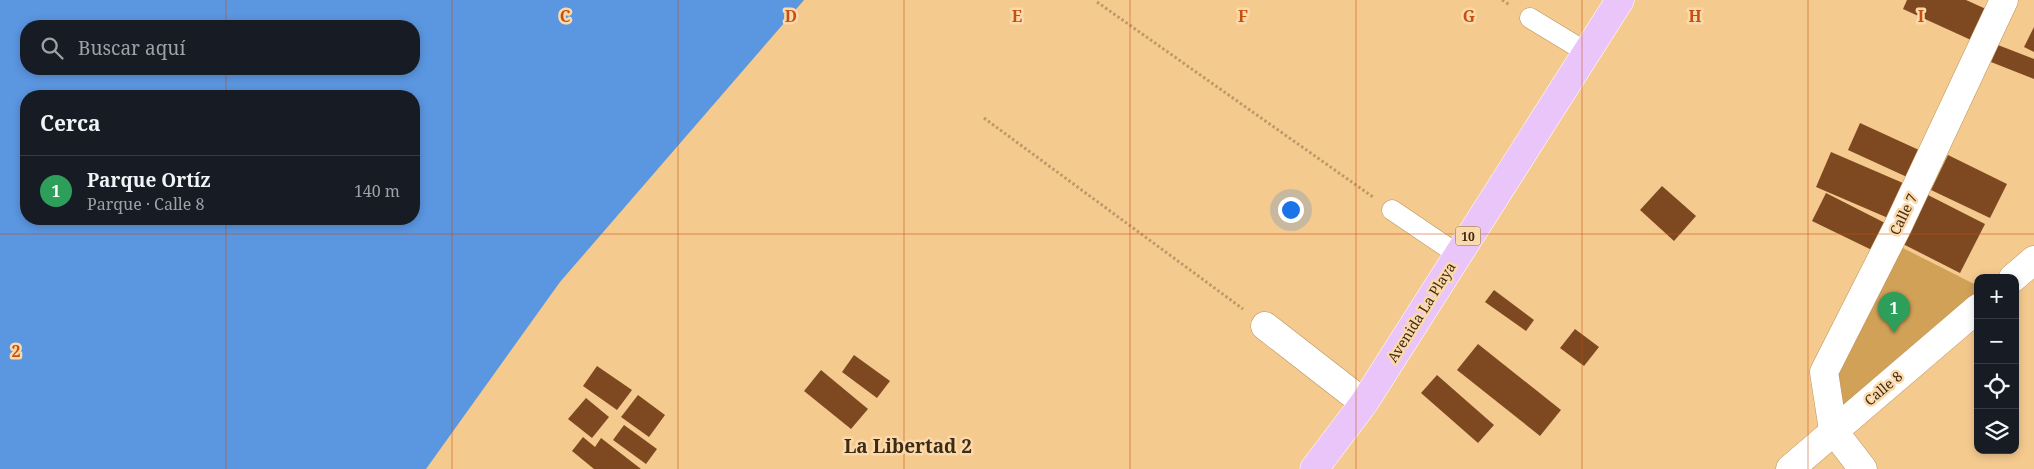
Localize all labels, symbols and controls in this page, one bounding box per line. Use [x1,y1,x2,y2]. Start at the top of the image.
text: C [560,5,571,27]
text: D [785,5,797,27]
text: E [1012,5,1022,27]
text: F [1238,5,1248,27]
text: G [1463,5,1475,27]
text: H [1688,5,1702,27]
text: I [1918,5,1924,27]
search box [20,20,420,75]
icon: search [38,34,66,62]
text: Buscar aquí [78,35,186,61]
text: Cerca [40,109,101,137]
text: Parque Ortíz [87,167,211,193]
text: 1 [51,180,61,202]
text: 140 m [354,180,400,202]
street label: Calle 7 [1885,190,1921,238]
text: Parque · Calle 8 [87,193,205,215]
your location [1278,197,1304,223]
road number: 10 [1456,227,1480,246]
street label: Avenida La Playa [1383,258,1460,366]
map controls [1974,274,2019,454]
button: + [1974,274,2019,319]
pin: 1 [1878,292,1910,333]
button: − [1974,319,2019,364]
text: 2 [11,340,21,362]
button: locate [1974,364,2019,409]
street label: Calle 8 [1860,366,1906,409]
button: layers [1974,409,2019,454]
district label: La Libertad 2 [844,433,972,459]

